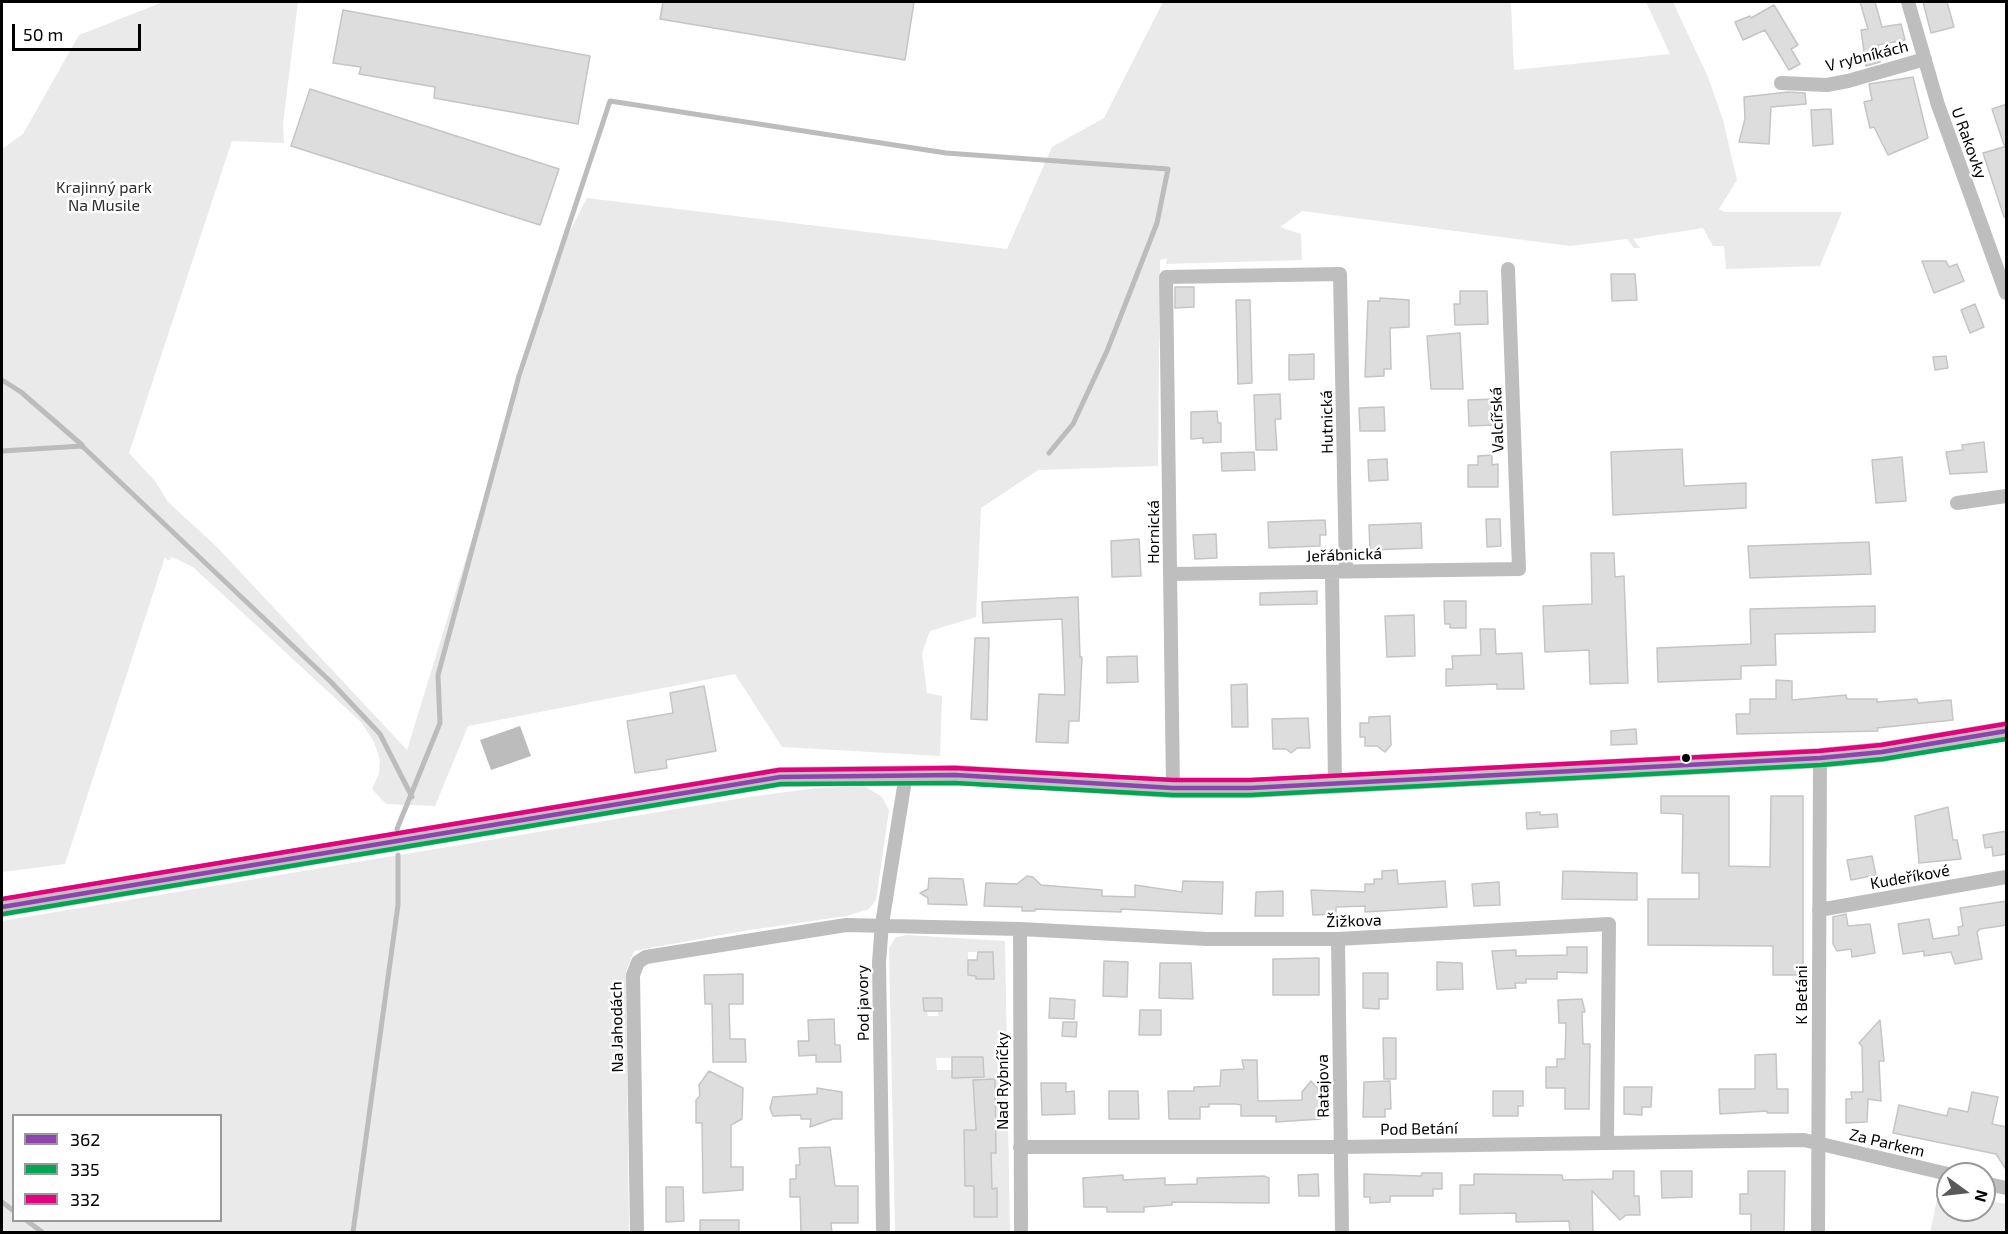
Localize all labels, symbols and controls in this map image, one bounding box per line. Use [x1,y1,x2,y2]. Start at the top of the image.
scale bar [15,12,144,50]
text: 50 m [23,23,63,45]
street label: V rybníkách [1824,36,1910,76]
street label: U Rakovky [1947,105,1991,181]
park label: Krajinný park Na Musile [56,178,152,216]
street label: Valcířská [1486,387,1508,453]
street label: Hutnická [1317,390,1337,454]
street label: Hornická [1144,500,1164,564]
street label: Jeřábnická [1306,544,1382,566]
unlabelled marker [1680,752,1692,764]
street label: Kudeříkové [1869,861,1951,893]
street label: Žižkova [1326,910,1382,932]
street label: Pod javory [853,965,873,1041]
street label: K Betáni [1792,965,1812,1025]
street label: Na Jahodách [607,981,627,1073]
street label: Nad Rybníčky [993,1032,1013,1130]
street label: Ratajova [1313,1054,1333,1118]
legend [12,1114,222,1222]
street label: Pod Betání [1380,1119,1458,1139]
street label: Za Parkem [1848,1125,1926,1161]
text: 362 [70,1128,100,1150]
text: 335 [70,1158,100,1180]
north arrow [1936,1162,1996,1222]
text: 332 [70,1188,100,1210]
text: N [1971,1188,1993,1204]

